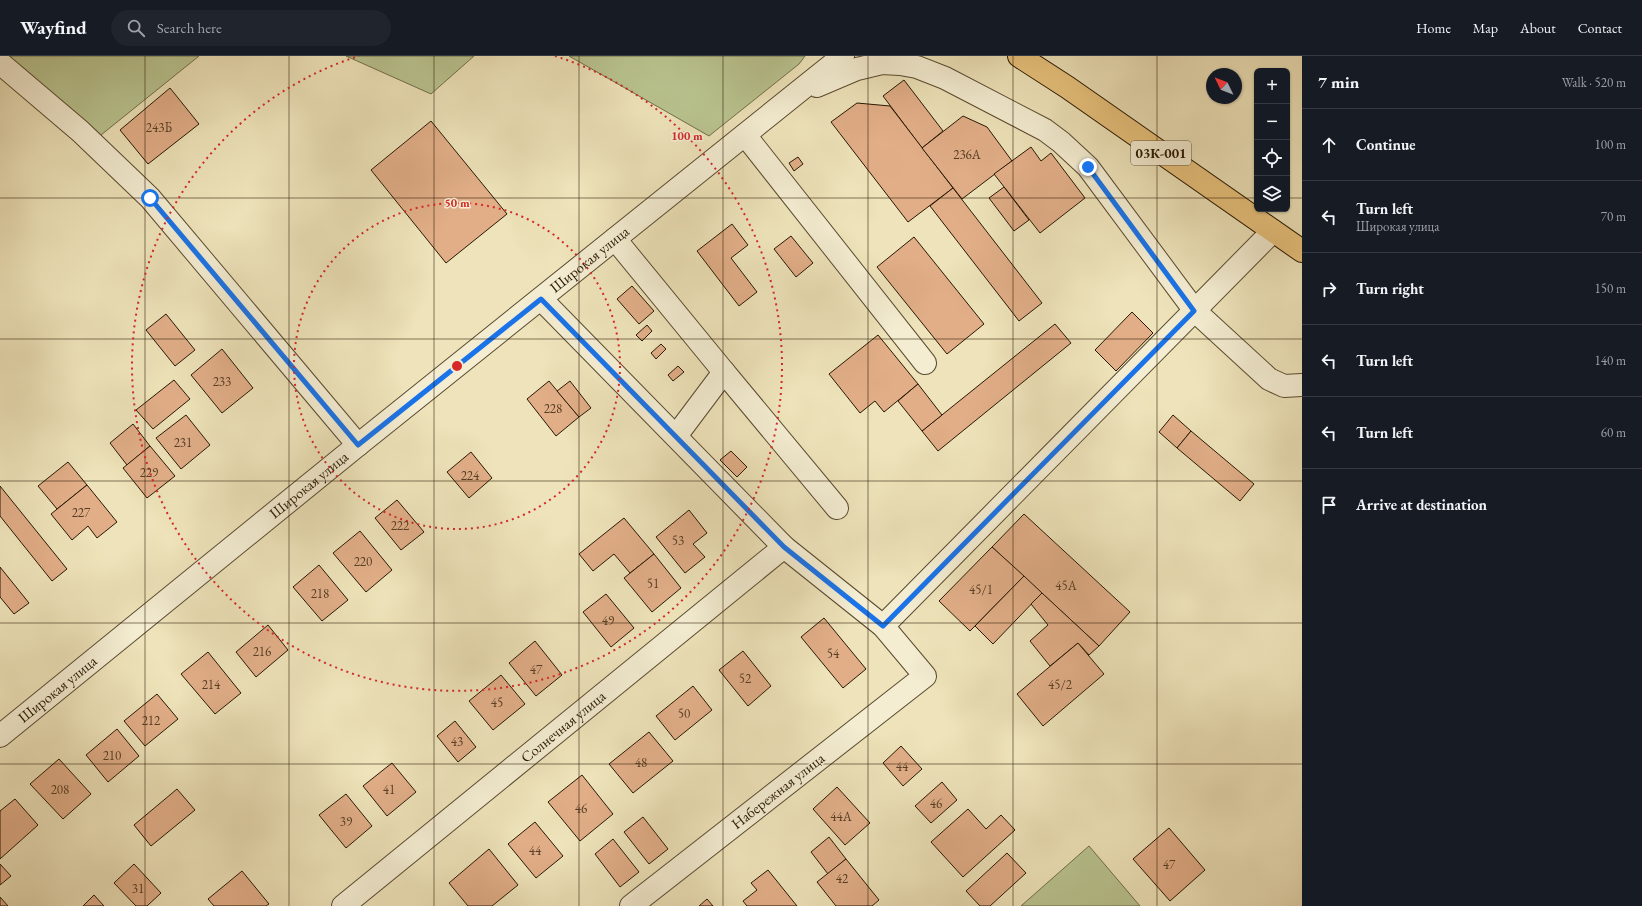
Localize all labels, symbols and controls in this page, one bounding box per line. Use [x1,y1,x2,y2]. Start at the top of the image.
search box [111,10,391,46]
text: Wayfind [20,15,87,40]
icon: search [125,17,147,39]
text: Search here [157,18,222,37]
text: Home [1416,19,1451,37]
text: Map [1473,19,1498,37]
text: About [1520,19,1556,37]
text: Contact [1578,19,1622,37]
north arrow [1206,68,1242,104]
map controls [1254,68,1290,212]
button: + [1254,68,1290,104]
text: 7 min [1318,71,1359,93]
text: Walk · 520 m [1562,74,1626,91]
button: − [1254,104,1290,140]
house number: 243Б [146,119,173,136]
text: 100 m [671,128,703,144]
icon: ahead [1318,134,1340,156]
text: Continue [1356,135,1416,154]
text: 100 m [1595,136,1626,153]
button: locate [1254,140,1290,176]
road number: 03К-001 [1131,141,1191,165]
house number: 236А [953,146,982,163]
route end [1079,158,1097,176]
button: layers [1254,176,1290,212]
route start [141,189,159,207]
text: 50 m [444,195,470,211]
text: Turn left [1356,199,1413,218]
icon: left [1318,206,1340,228]
text: 70 m [1601,208,1626,225]
text: Широкая улица [1356,218,1439,235]
street label: Широкая улица [546,221,633,297]
icon: right [1318,278,1340,300]
text: Turn right [1356,279,1424,298]
text: 150 m [1595,280,1626,297]
icon: left [1318,350,1340,372]
text: Turn left [1356,351,1413,370]
text: 140 m [1595,352,1626,369]
centre of rings [450,359,464,373]
house number: 233 [213,373,231,390]
house number: 228 [544,400,562,417]
icon: left [1318,422,1340,444]
text: Turn left [1356,423,1413,442]
text: 60 m [1601,424,1626,441]
house number: 231 [174,434,192,451]
street label: Широкая улица [265,447,352,522]
house number: 229 [140,464,159,481]
house number: 224 [461,467,480,484]
icon: arrive [1318,494,1340,516]
text: Arrive at destination [1356,495,1487,514]
house number: 227 [72,504,91,521]
house number: 222 [391,517,410,534]
house number: 53 [672,532,684,549]
house number: 220 [354,553,372,570]
house number: 51 [647,575,659,592]
house number: 45А [1055,577,1078,594]
house number: 45/1 [969,581,993,598]
house number: 218 [311,585,329,602]
house number: 49 [602,612,615,629]
house number: 216 [253,643,271,660]
house number: 54 [827,645,840,662]
street label: Широкая улица [14,651,101,727]
house number: 47 [530,661,543,678]
house number: 52 [739,670,752,687]
house number: 214 [202,676,221,693]
house number: 45/2 [1048,676,1073,693]
street label: Солнечная улица [517,686,609,767]
house number: 45 [491,694,503,711]
house number: 50 [678,705,690,722]
house number: 212 [142,712,161,729]
house number: 43 [451,733,463,750]
house number: 210 [103,747,121,764]
street label: Набережная улица [727,748,828,833]
house number: 48 [635,754,647,771]
house number: 44 [896,758,909,775]
house number: 208 [51,781,69,798]
house number: 41 [383,781,395,798]
house number: 46 [930,795,942,812]
house number: 46 [575,800,587,817]
house number: 44А [830,808,853,825]
house number: 39 [340,813,353,830]
house number: 44 [529,842,542,859]
house number: 47 [1163,856,1176,873]
house number: 42 [836,870,849,887]
house number: 31 [132,880,144,897]

